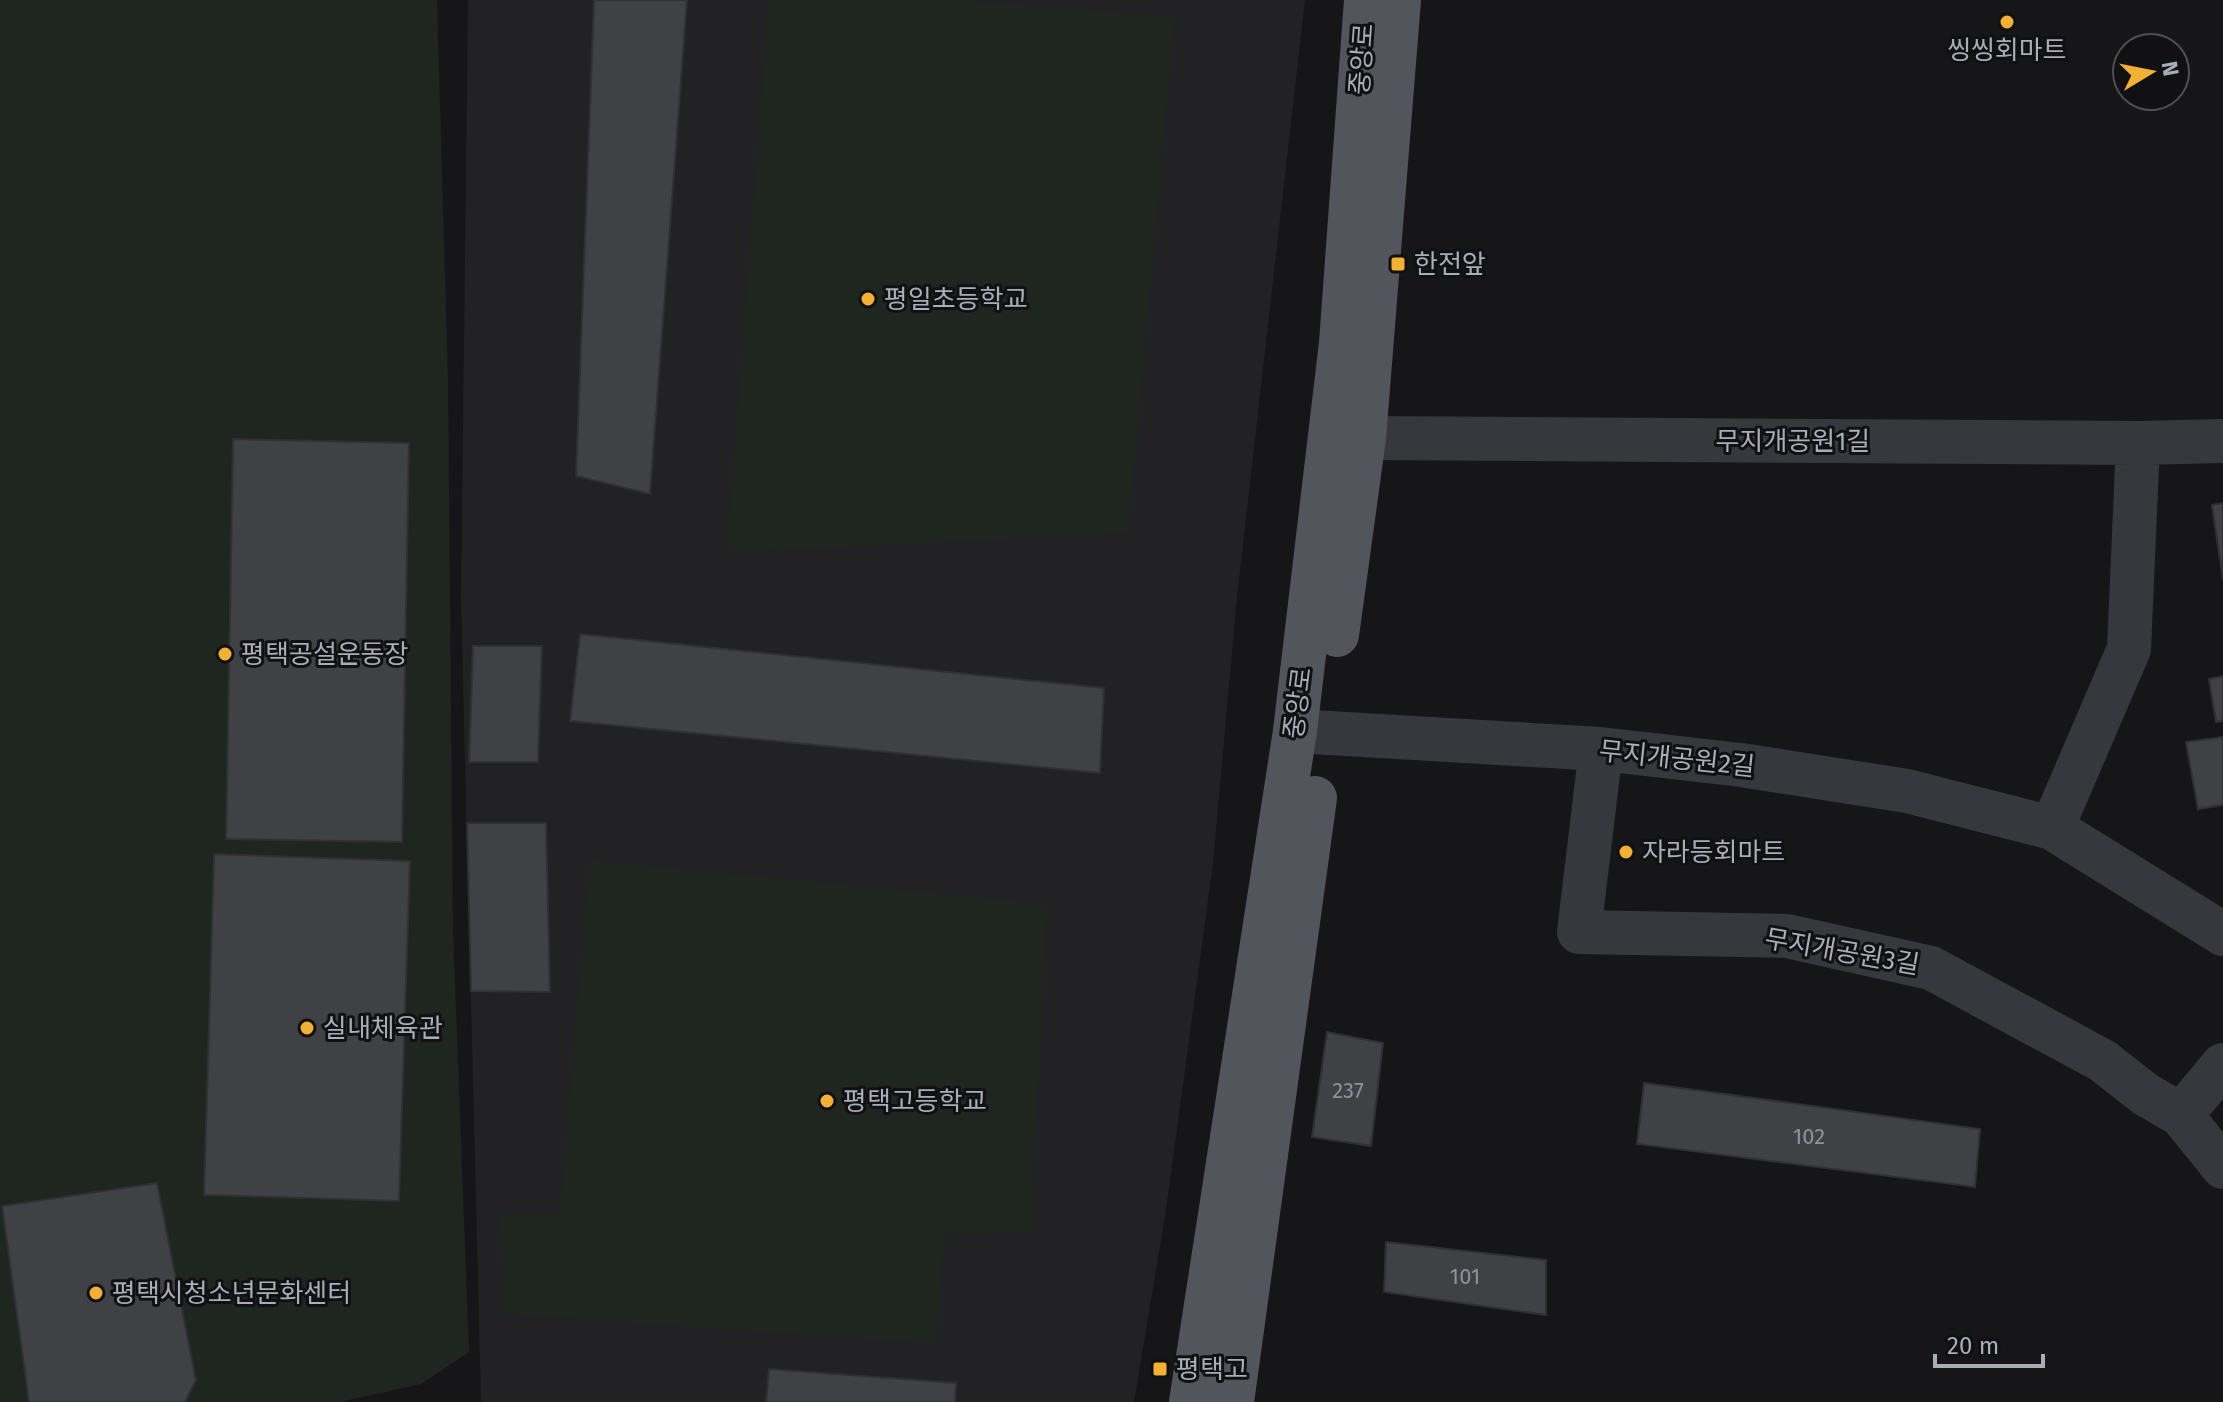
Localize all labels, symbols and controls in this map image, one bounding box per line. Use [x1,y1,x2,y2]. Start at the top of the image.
marker: 씽씽회마트 [1998,13,2016,31]
street label: 중앙로 [1344,22,1380,96]
north arrow [2111,32,2191,112]
place label: 씽씽회마트 [1947,35,2067,66]
text: N [2156,59,2185,78]
place label: 한전앞 [1414,249,1486,280]
marker: 한전앞 [1389,255,1407,273]
place label: 평일초등학교 [884,284,1028,315]
marker: 평일초등학교 [859,290,877,308]
street label: 무지개공원1길 [1716,426,1870,457]
place label: 평택공설운동장 [241,639,408,670]
marker: 평택공설운동장 [216,645,234,663]
street label: 중앙로 [1278,665,1318,741]
street label: 무지개공원2길 [1598,735,1756,783]
place label: 자라등회마트 [1642,837,1786,868]
marker: 자라등회마트 [1617,843,1635,861]
street label: 무지개공원3길 [1762,923,1922,981]
place label: 실내체육관 [323,1013,443,1044]
marker: 실내체육관 [298,1019,316,1037]
house number: 237 [1332,1077,1364,1104]
place label: 평택고등학교 [843,1086,987,1117]
marker: 평택고등학교 [818,1092,836,1110]
house number: 102 [1793,1123,1825,1150]
house number: 101 [1450,1263,1480,1290]
place label: 평택시청소년문화센터 [112,1278,351,1309]
marker: 평택시청소년문화센터 [87,1284,105,1302]
scale bar [1935,1318,2043,1368]
text: 20 m [1947,1332,1999,1360]
place label: 평택고 [1176,1354,1248,1385]
marker: 평택고 [1151,1360,1169,1378]

